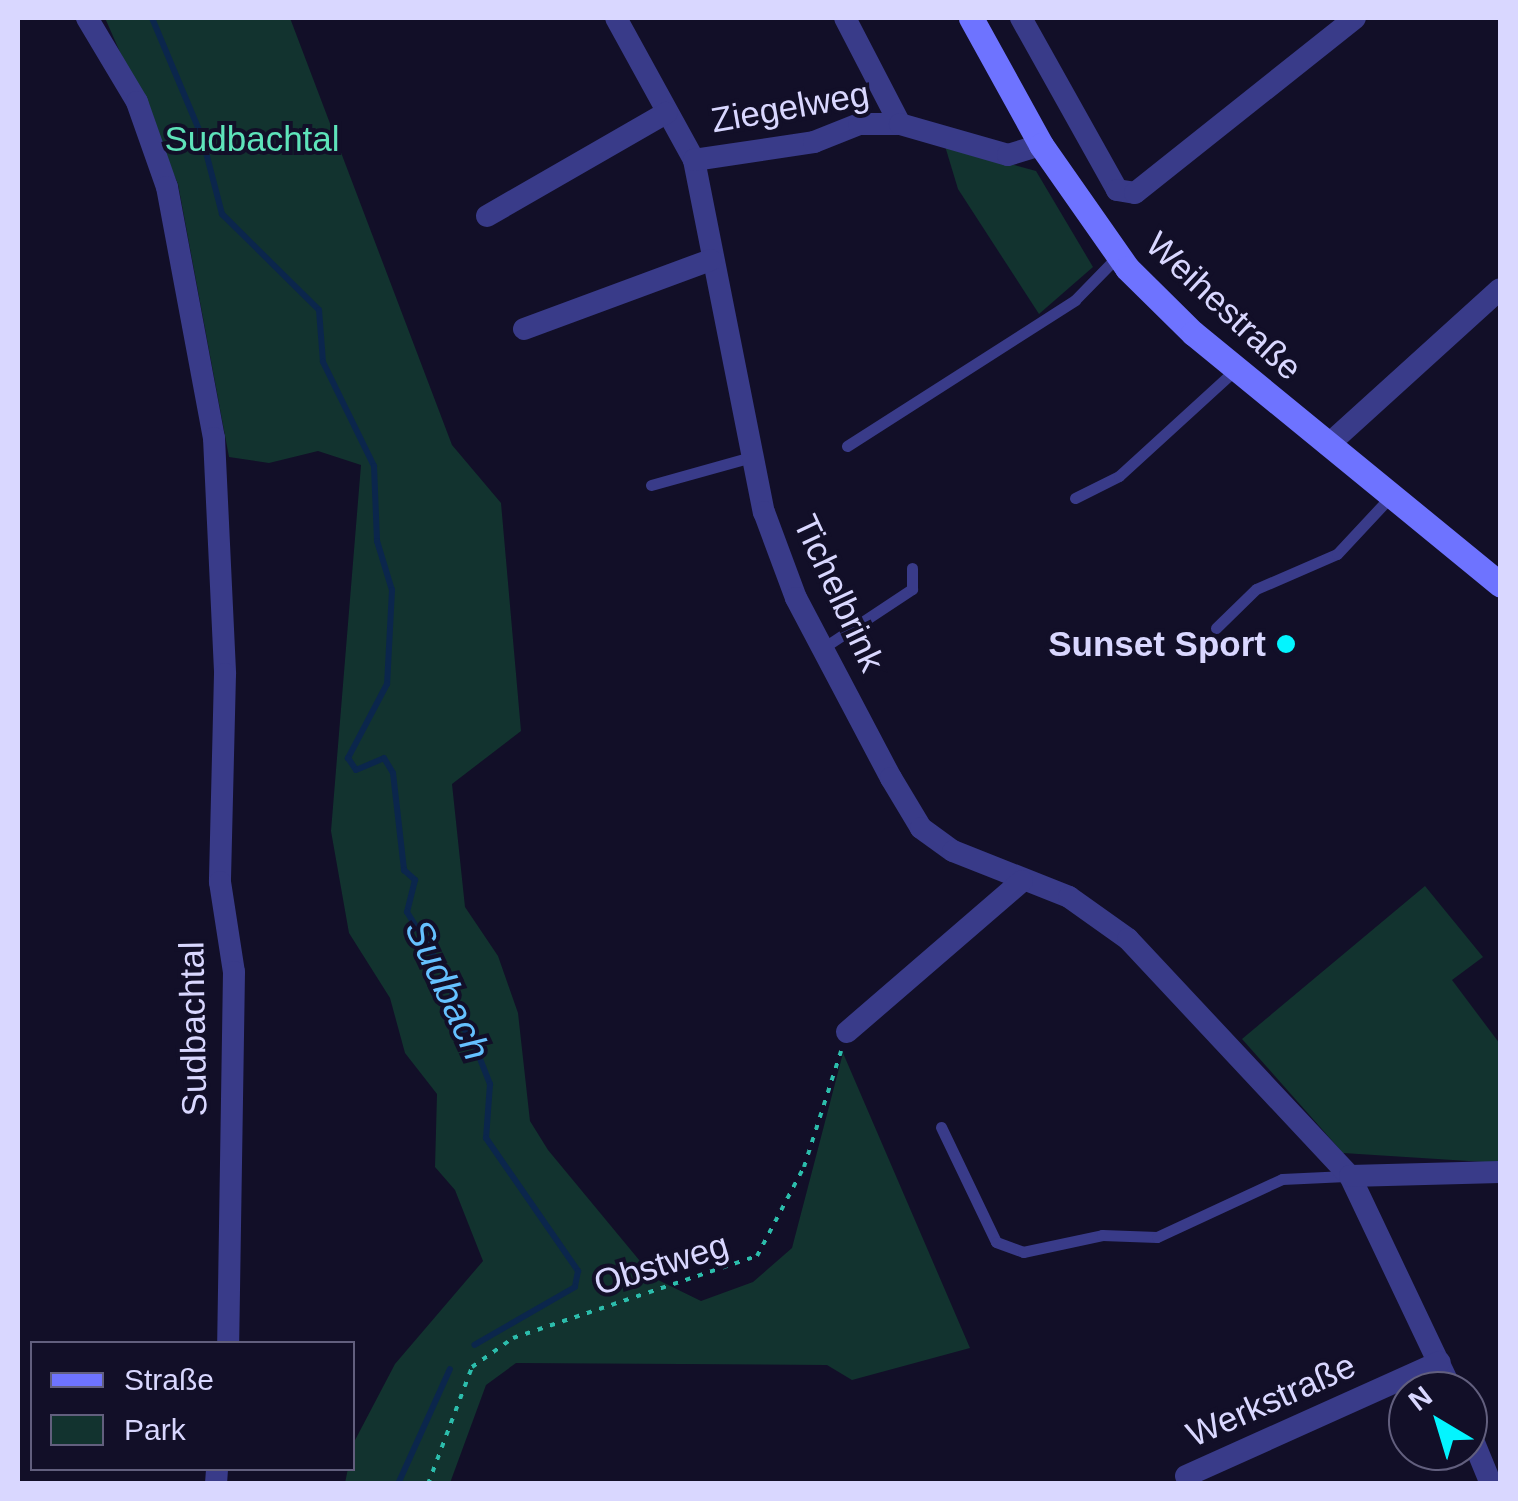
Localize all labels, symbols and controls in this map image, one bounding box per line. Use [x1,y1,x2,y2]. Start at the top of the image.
street label: Ziegelweg [708,72,872,142]
park label: Sudbachtal [164,118,340,160]
street label: Weihestraße [1137,223,1311,389]
street label: Tichelbrink [784,508,894,678]
place label: Sunset Sport [1048,623,1266,665]
marker: Sunset Sport [1275,633,1297,655]
water label: Sudbach [395,912,499,1068]
street label: Sudbachtal [170,941,216,1117]
street label: Obstweg [589,1224,733,1304]
legend [30,1341,355,1471]
street label: Werkstraße [1180,1344,1362,1456]
text: Straße [124,1363,214,1396]
north arrow [1388,1371,1488,1471]
text: N [1403,1380,1438,1417]
text: Park [124,1413,186,1446]

